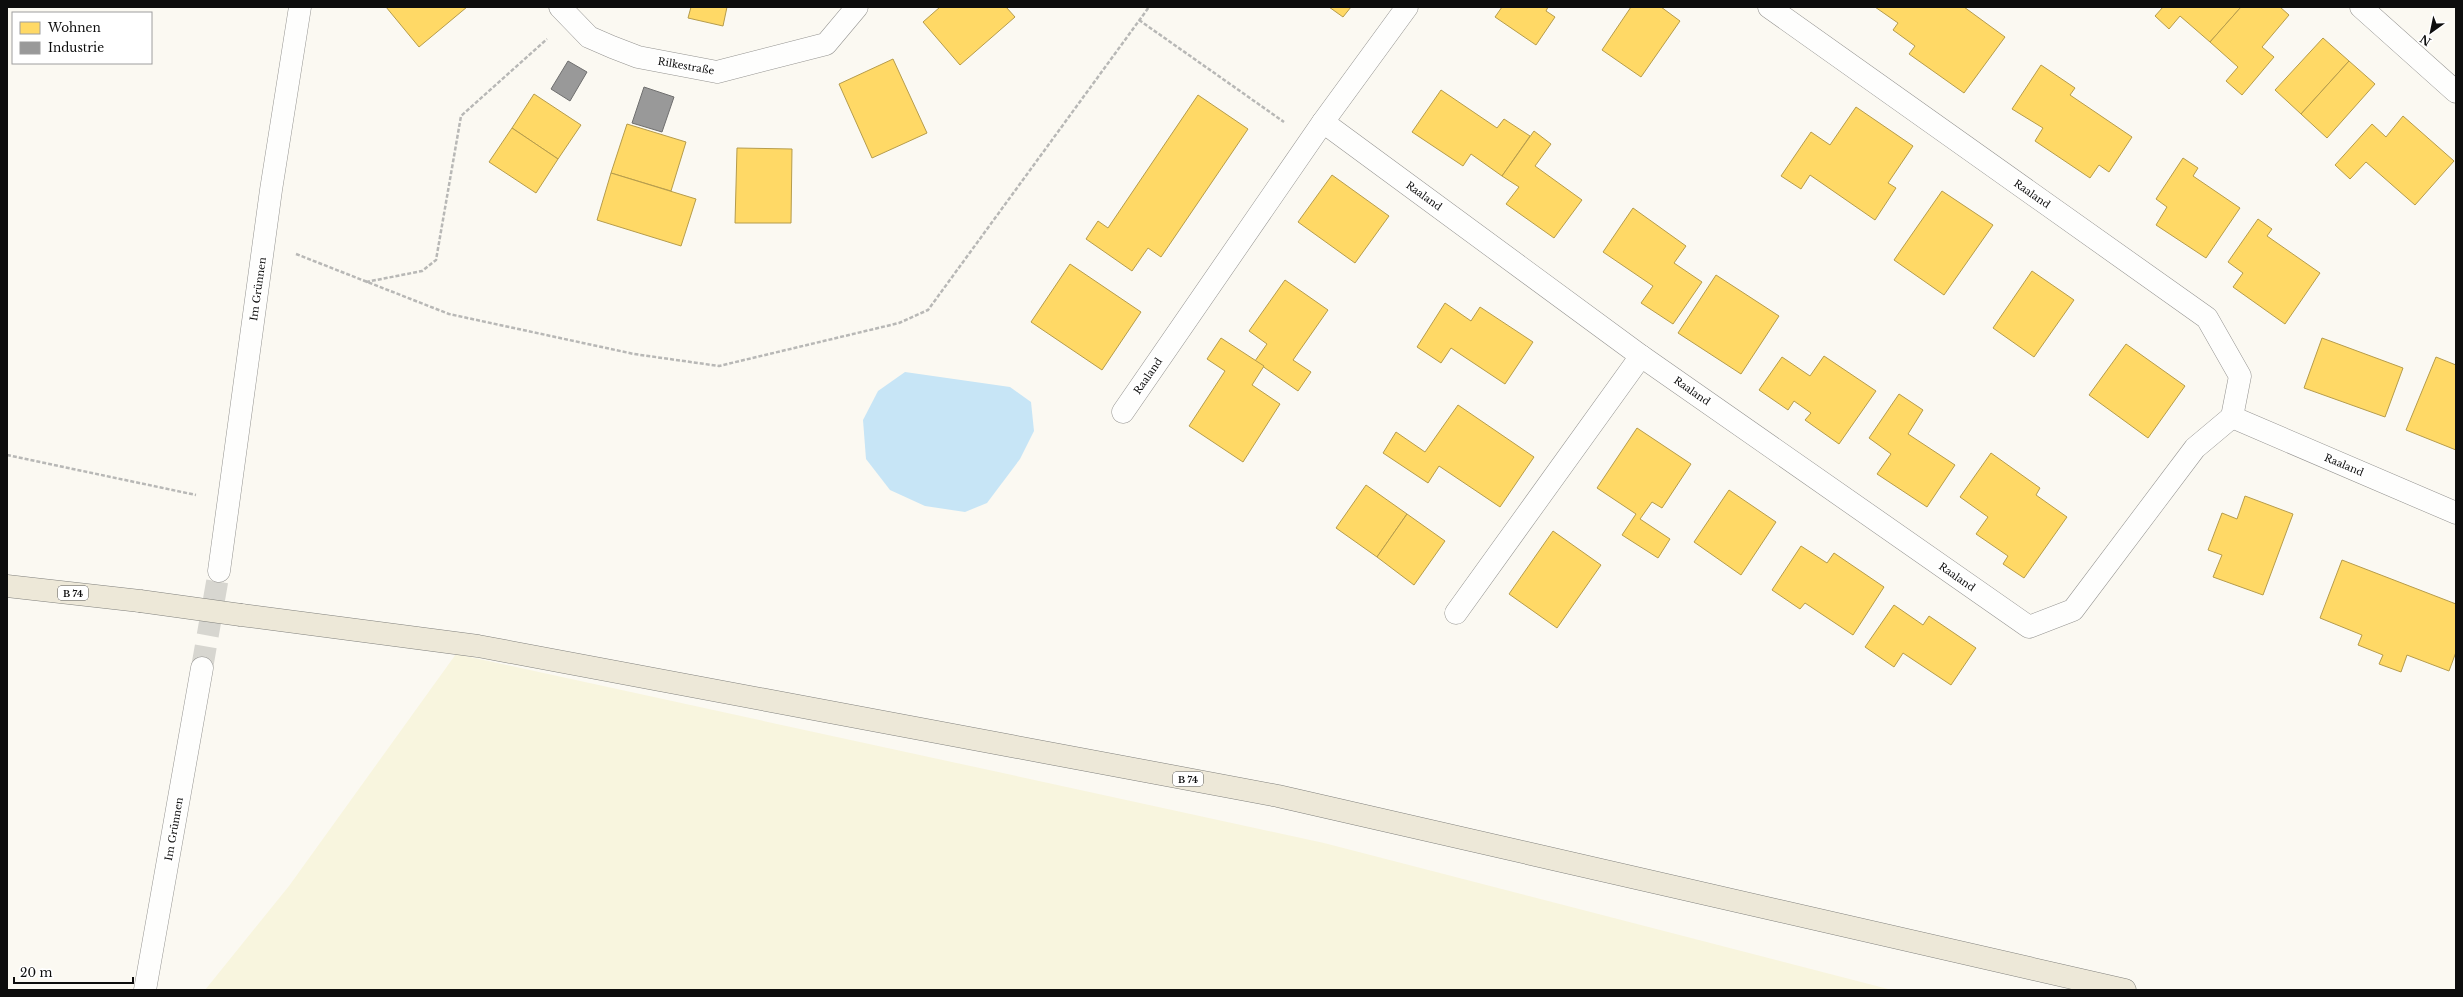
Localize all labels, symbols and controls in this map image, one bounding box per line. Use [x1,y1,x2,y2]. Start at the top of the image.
legend [12,12,152,64]
north arrow [2411,12,2451,52]
text: Wohnen [47,20,101,35]
text: N [2417,31,2434,49]
text: Industrie [48,40,104,55]
street label: Rilkestraße [657,55,716,77]
street label: Raaland [2011,177,2053,211]
street label: Raaland [1403,179,1445,214]
street label: Im Grünnen [247,256,269,322]
street label: Raaland [1131,355,1165,397]
street label: Raaland [1671,374,1713,408]
street label: Raaland [2322,451,2366,479]
street label: Raaland [1936,560,1978,594]
road number: B 74 [58,586,88,600]
road number: B 74 [1173,772,1203,786]
street label: Im Grünnen [162,796,186,862]
scale bar [14,959,133,985]
text: 20 m [20,965,52,980]

